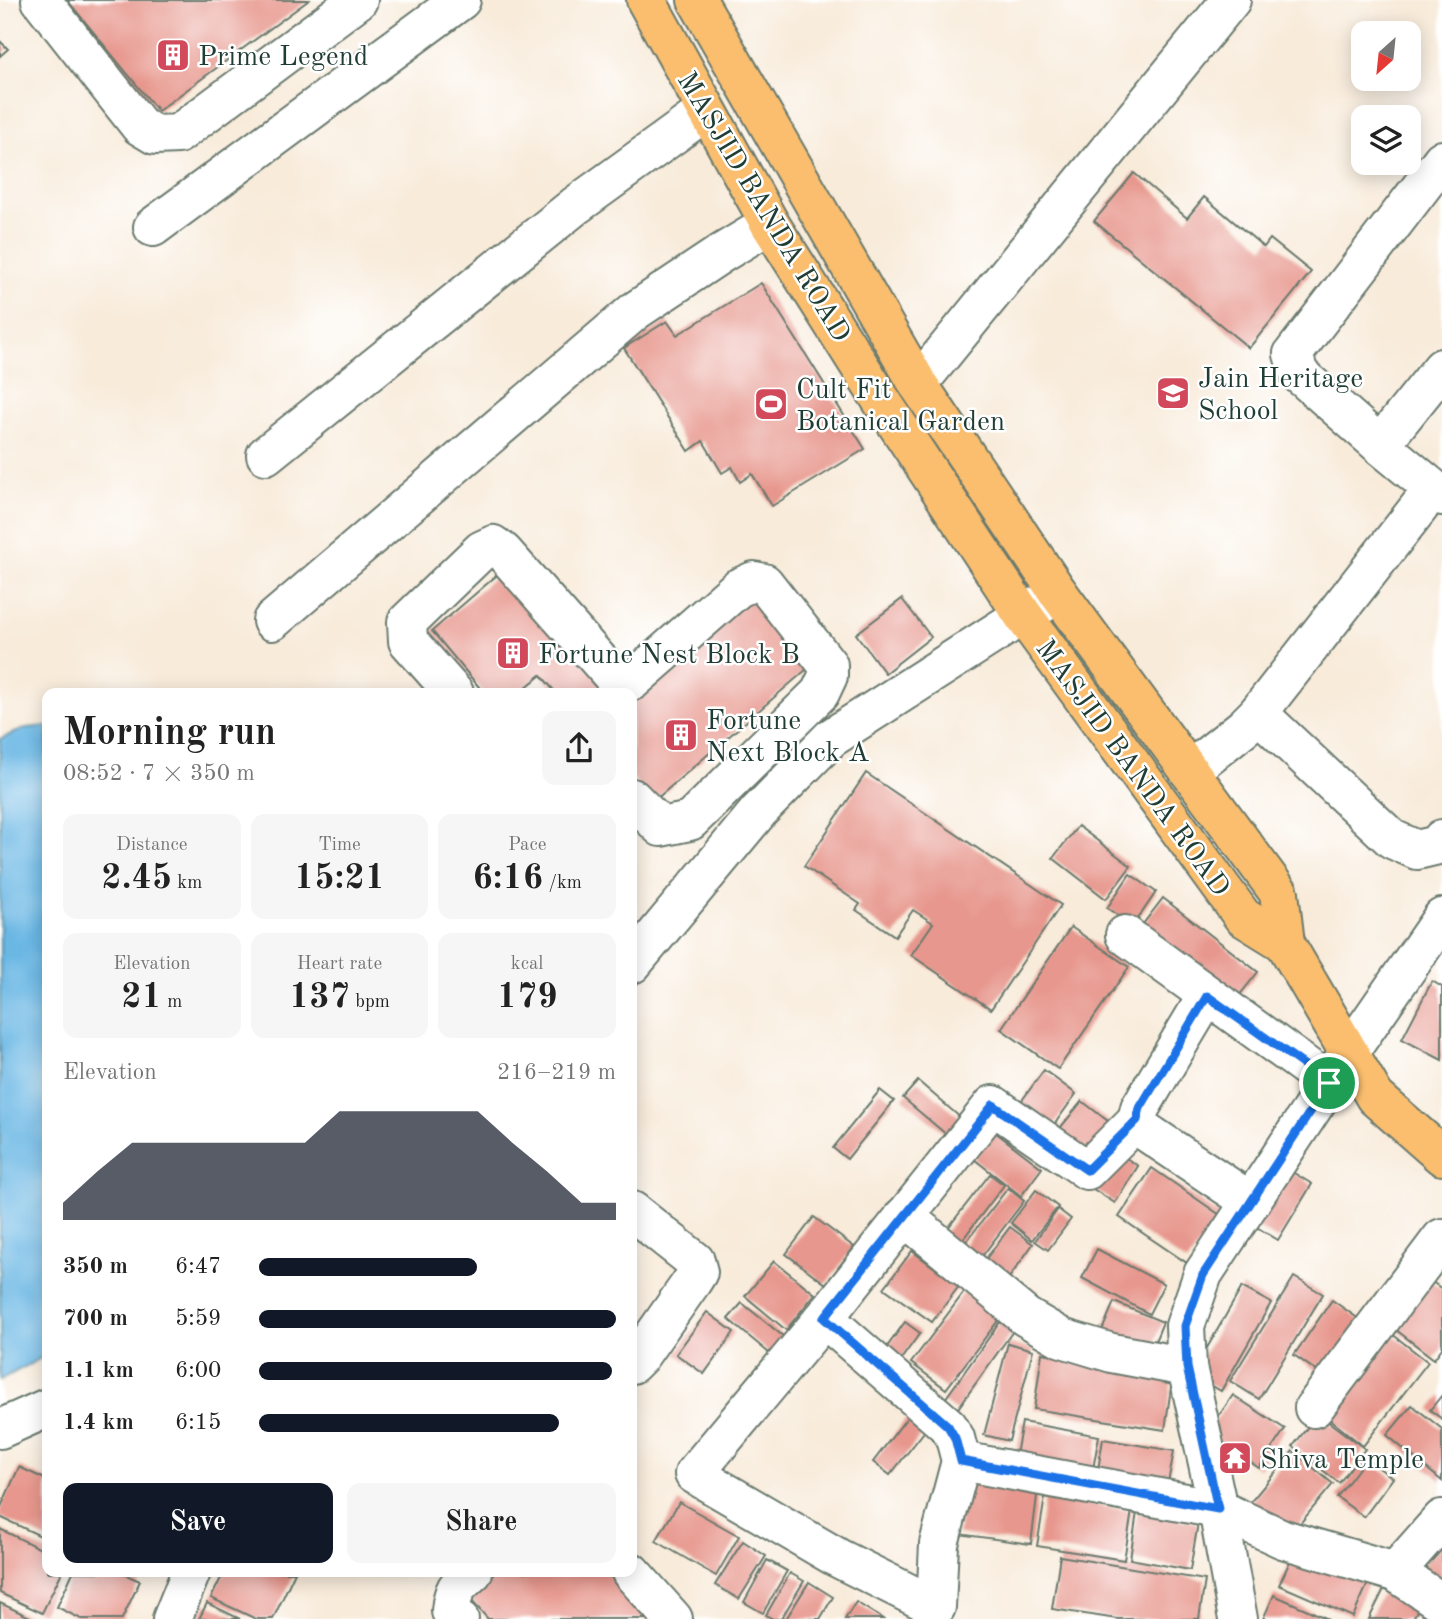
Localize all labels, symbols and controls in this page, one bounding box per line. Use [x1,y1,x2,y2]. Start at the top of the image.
north arrow [1351,21,1421,91]
map controls [1351,21,1421,175]
building icon: Prime Legend [154,36,192,74]
place label: Prime Legend [198,44,368,72]
street label: MASJID BANDA ROAD [671,68,854,347]
button: layers [1351,105,1421,175]
place label: Jain Heritage School [1198,366,1363,426]
school or university icon: Jain Heritage School [1154,374,1192,412]
place label: Cult Fit Botanical Garden [796,377,1005,437]
sports icon: Cult Fit Botanical Garden [752,385,790,423]
building icon: Fortune Nest Block B [494,634,532,672]
street label: MASJID BANDA ROAD [1029,635,1234,902]
place label: Fortune Nest Block B [538,642,800,670]
place label: Fortune Next Block A [706,708,869,768]
button: share [542,711,616,785]
text: Morning run [63,715,276,753]
building icon: Fortune Next Block A [662,716,700,754]
text: 08:52 · 7 × 350 m [63,762,255,785]
text: Distance [116,836,188,855]
text: Time [318,836,361,855]
text: Pace [508,836,546,855]
text: 2.45 [101,861,172,896]
text: 15:21 [294,861,385,896]
text: 6:16 [472,861,543,896]
text: km [172,874,202,893]
text: /km [543,874,582,893]
text: Elevation [113,955,190,974]
text: Heart rate [297,955,382,974]
text: kcal [511,955,544,974]
text: 21 [121,980,162,1015]
text: 137 [289,980,350,1015]
text: 179 [497,980,558,1015]
text: m [162,993,182,1012]
text: bpm [350,993,390,1012]
pin [1299,1053,1359,1113]
text: Elevation [63,1061,157,1084]
text: 216–219 m [497,1061,616,1084]
icon: arrive [1310,1064,1348,1102]
text: 350 m [63,1255,128,1278]
text: 6:47 [175,1255,221,1278]
text: 700 m [63,1307,128,1330]
text: 5:59 [175,1307,221,1330]
text: 1.1 km [63,1359,134,1382]
text: 6:00 [175,1359,221,1382]
text: 1.4 km [63,1411,134,1434]
text: 6:15 [175,1411,221,1434]
temple icon: Shiva Temple [1216,1439,1254,1477]
place label: Shiva Temple [1260,1447,1424,1475]
button: Save [63,1483,333,1563]
button: Share [347,1483,616,1563]

